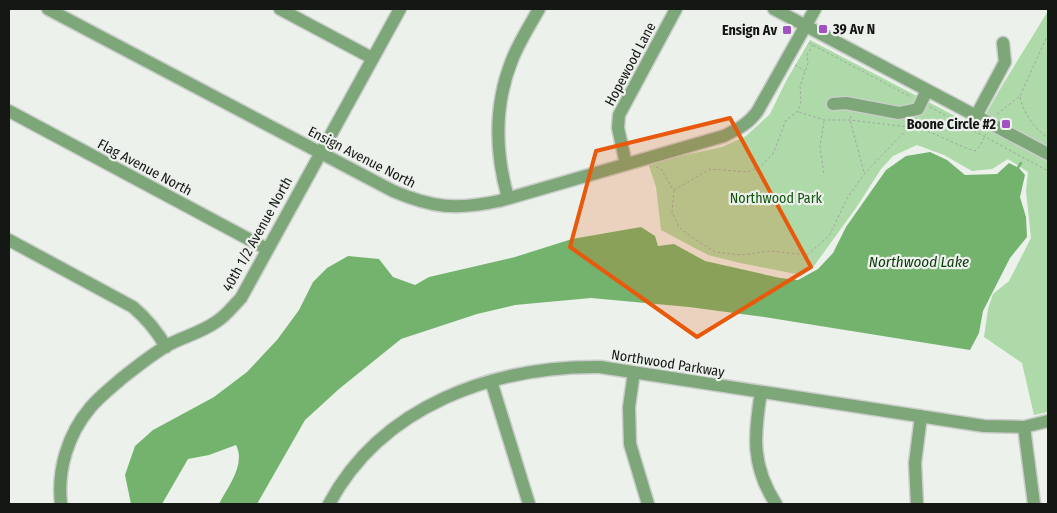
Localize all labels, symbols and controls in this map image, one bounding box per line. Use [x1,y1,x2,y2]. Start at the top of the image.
street label: Hopewood Lane [601,19,660,109]
place label: 39 Av N [832,21,875,38]
place label: Ensign Av [722,22,777,39]
marker: 39 Av N [817,23,829,35]
marker: Ensign Av [781,24,793,36]
place label: Boone Circle #2 [907,116,997,133]
marker: Boone Circle #2 [1000,118,1012,130]
street label: Ensign Avenue North [305,123,418,192]
street label: Flag Avenue North [95,135,195,199]
street label: 40th 1/2 Avenue North [219,174,296,294]
park label: Northwood Park [730,190,823,207]
water label: Northwood Lake [869,253,969,271]
street label: Northwood Parkway [610,346,726,381]

